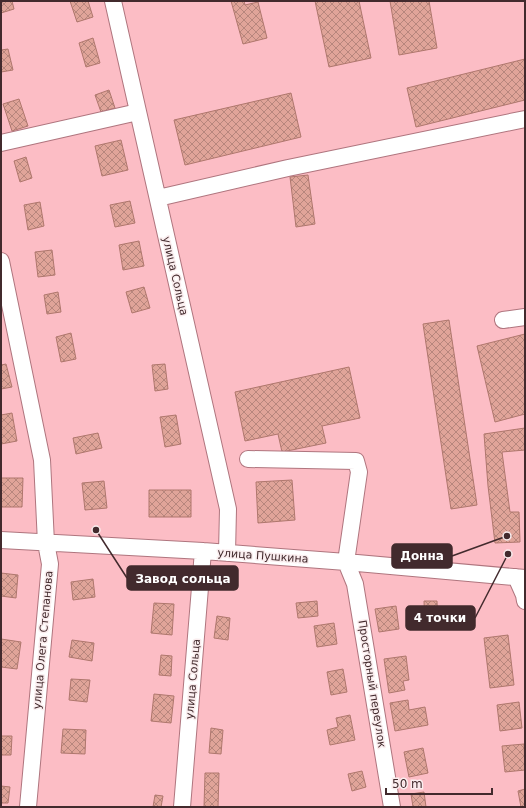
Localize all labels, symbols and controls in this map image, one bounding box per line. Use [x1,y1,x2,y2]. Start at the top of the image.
street label: улица Сольца [160,235,190,317]
callout: Донна [392,544,452,568]
street label: улица Пушкина [217,546,309,566]
text: Донна [400,549,444,563]
callout: Завод сольца [127,566,238,590]
street label: улица Олега Степанова [30,570,56,710]
text: Завод сольца [135,572,231,586]
callout: 4 точки [406,606,475,630]
text: 4 точки [414,611,466,625]
street label: Просторный переулок [355,619,389,749]
street label: улица Сольца [183,638,203,720]
scale bar [386,770,492,796]
text: 50 m [392,777,423,791]

